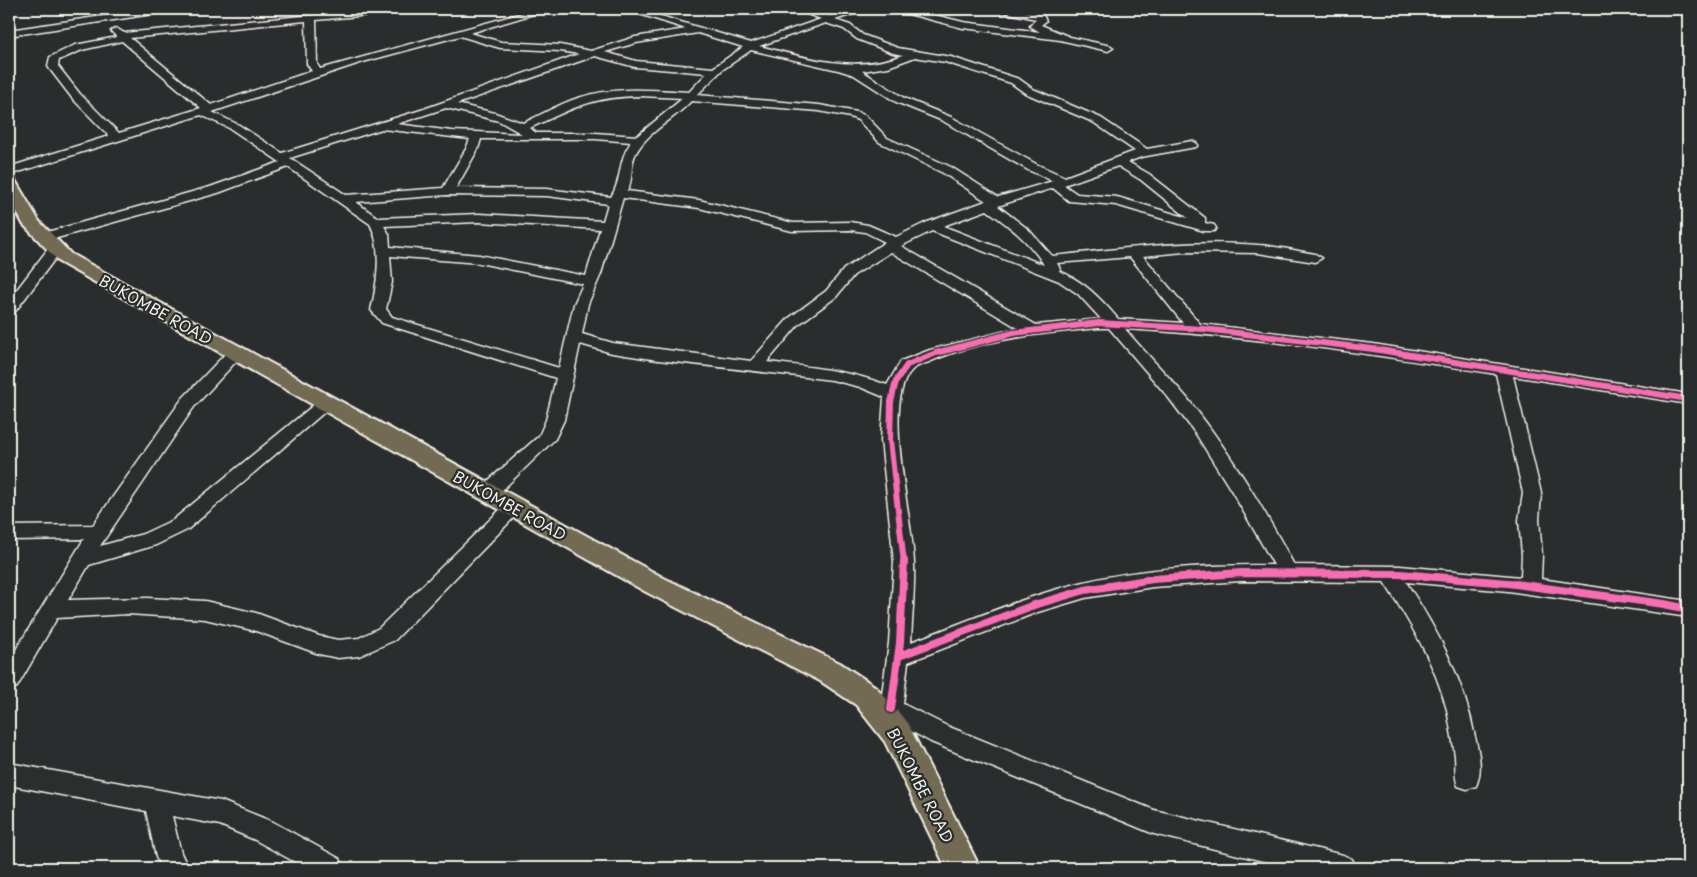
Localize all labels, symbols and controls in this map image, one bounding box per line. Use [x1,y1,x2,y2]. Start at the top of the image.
street label: BUKOMBE ROAD [95,268,217,350]
street label: BUKOMBE ROAD [449,464,571,546]
street label: BUKOMBE ROAD [882,723,960,847]

